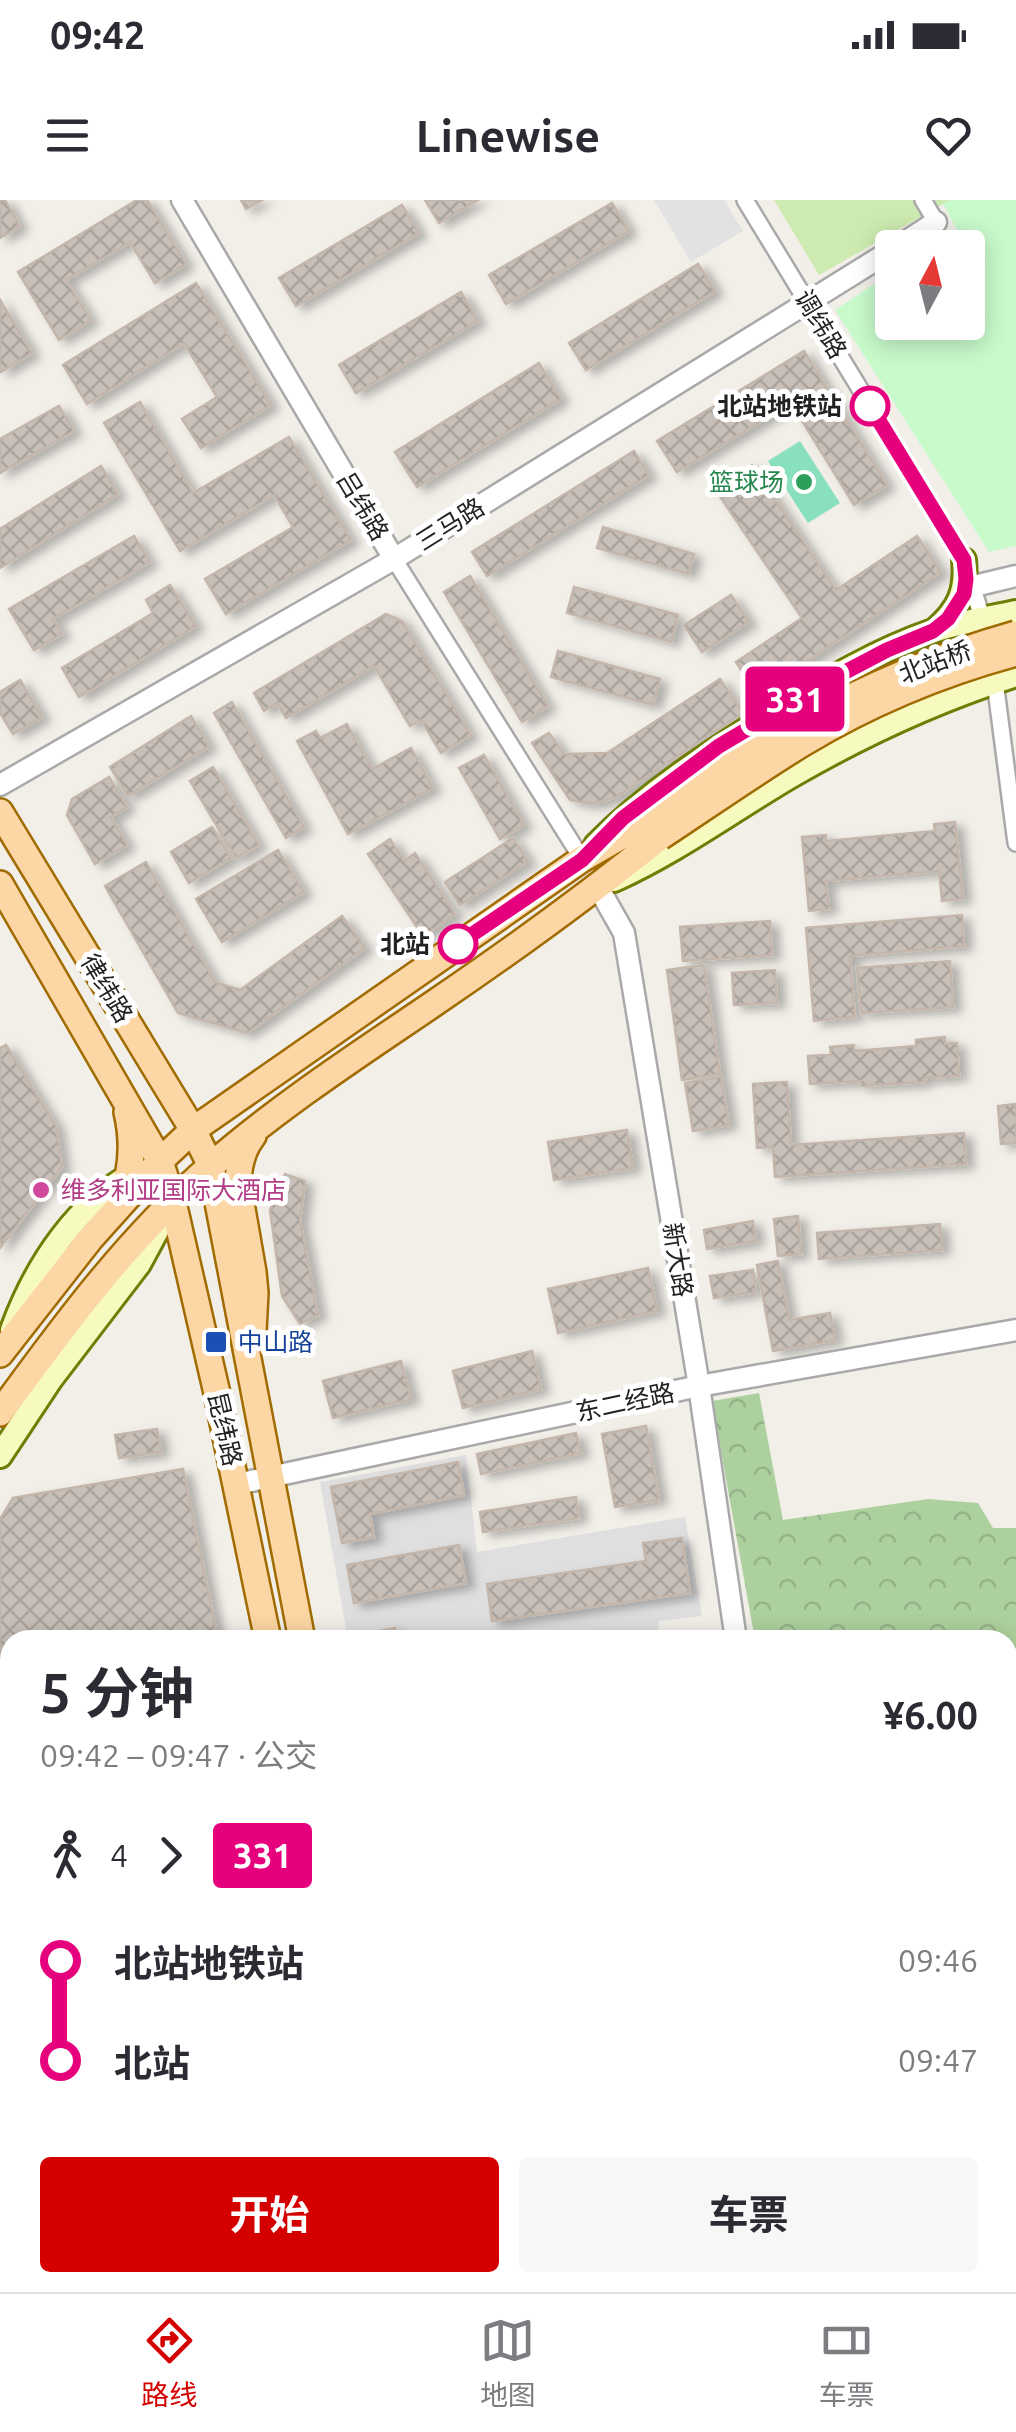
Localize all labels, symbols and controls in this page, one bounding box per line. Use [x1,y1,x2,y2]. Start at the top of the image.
text: 09:42 [50,14,145,56]
icon: menu [40,108,95,163]
icon: heart [921,108,976,163]
text: Linewise [416,110,600,161]
north arrow [875,230,985,340]
map controls [875,230,985,340]
street label: 调纬路 [790,285,852,363]
marker: 北站地铁站 [851,387,889,425]
place label: 北站地铁站 [717,392,842,420]
street label: 吕纬路 [332,467,394,545]
place label: 篮球场 [709,468,784,496]
marker: 篮球场 [793,471,815,493]
street label: 三马路 [411,492,489,556]
street label: 北站桥 [895,635,975,689]
line badge: 331 [738,666,852,732]
text: 331 [765,679,825,719]
marker: 北站 [439,925,477,963]
place label: 北站 [380,930,430,958]
street label: 律纬路 [76,949,138,1027]
place label: 维多利亚国际大酒店 [61,1176,286,1204]
marker: 维多利亚国际大酒店 [30,1179,52,1201]
street label: 新大路 [658,1221,698,1299]
place label: 中山路 [238,1328,313,1356]
marker: 中山路 [203,1329,229,1355]
street label: 东二经路 [573,1378,677,1426]
street label: 昆纬路 [203,1389,247,1469]
text: 5 分钟 [40,1662,194,1723]
text: ¥6.00 [883,1694,978,1736]
text: 09:42 – 09:47 · 公交 [40,1737,317,1773]
icon: walk [40,1828,95,1883]
icon: forward [143,1828,198,1883]
text: 331 [233,1835,292,1875]
text: 4 [110,1837,128,1873]
text: 北站地铁站 [114,1942,304,1984]
text: 09:46 [898,1942,978,1978]
text: 北站 [114,2042,190,2084]
text: 09:47 [898,2042,978,2078]
button: 开始 [40,2157,499,2272]
button: 车票 [519,2157,978,2272]
tab: 路线 [141,2313,197,2413]
tab: 地图 [480,2313,536,2413]
tab: 车票 [819,2313,875,2413]

